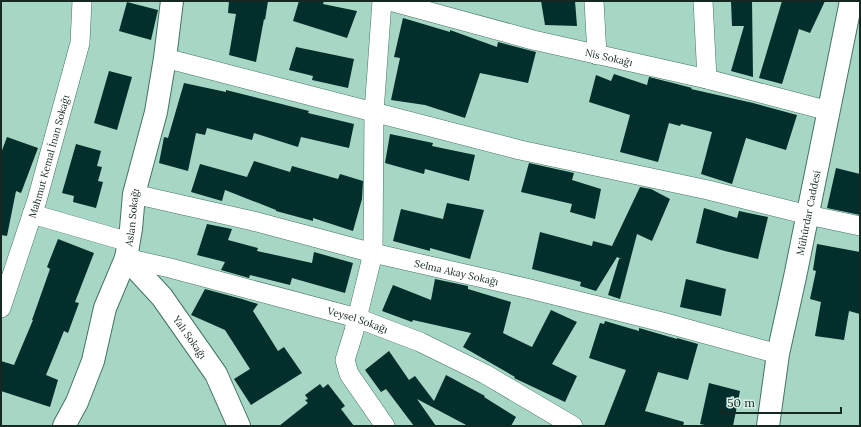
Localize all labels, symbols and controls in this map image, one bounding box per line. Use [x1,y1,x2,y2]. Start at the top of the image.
street label: Nis Sokağı [584,46,634,69]
street label: Mahmut Kemal İnan Sokağı [25,93,73,220]
street label: Mühürdar Caddesi [794,169,824,257]
street label: Aslan Sokağı [122,187,142,248]
street label: Selma Akay Sokağı [413,257,500,289]
street label: Veysel Sokağı [325,304,390,336]
street label: Yalı Sokağı [169,312,209,362]
scale bar [721,389,841,415]
text: 50 m [727,395,755,410]

